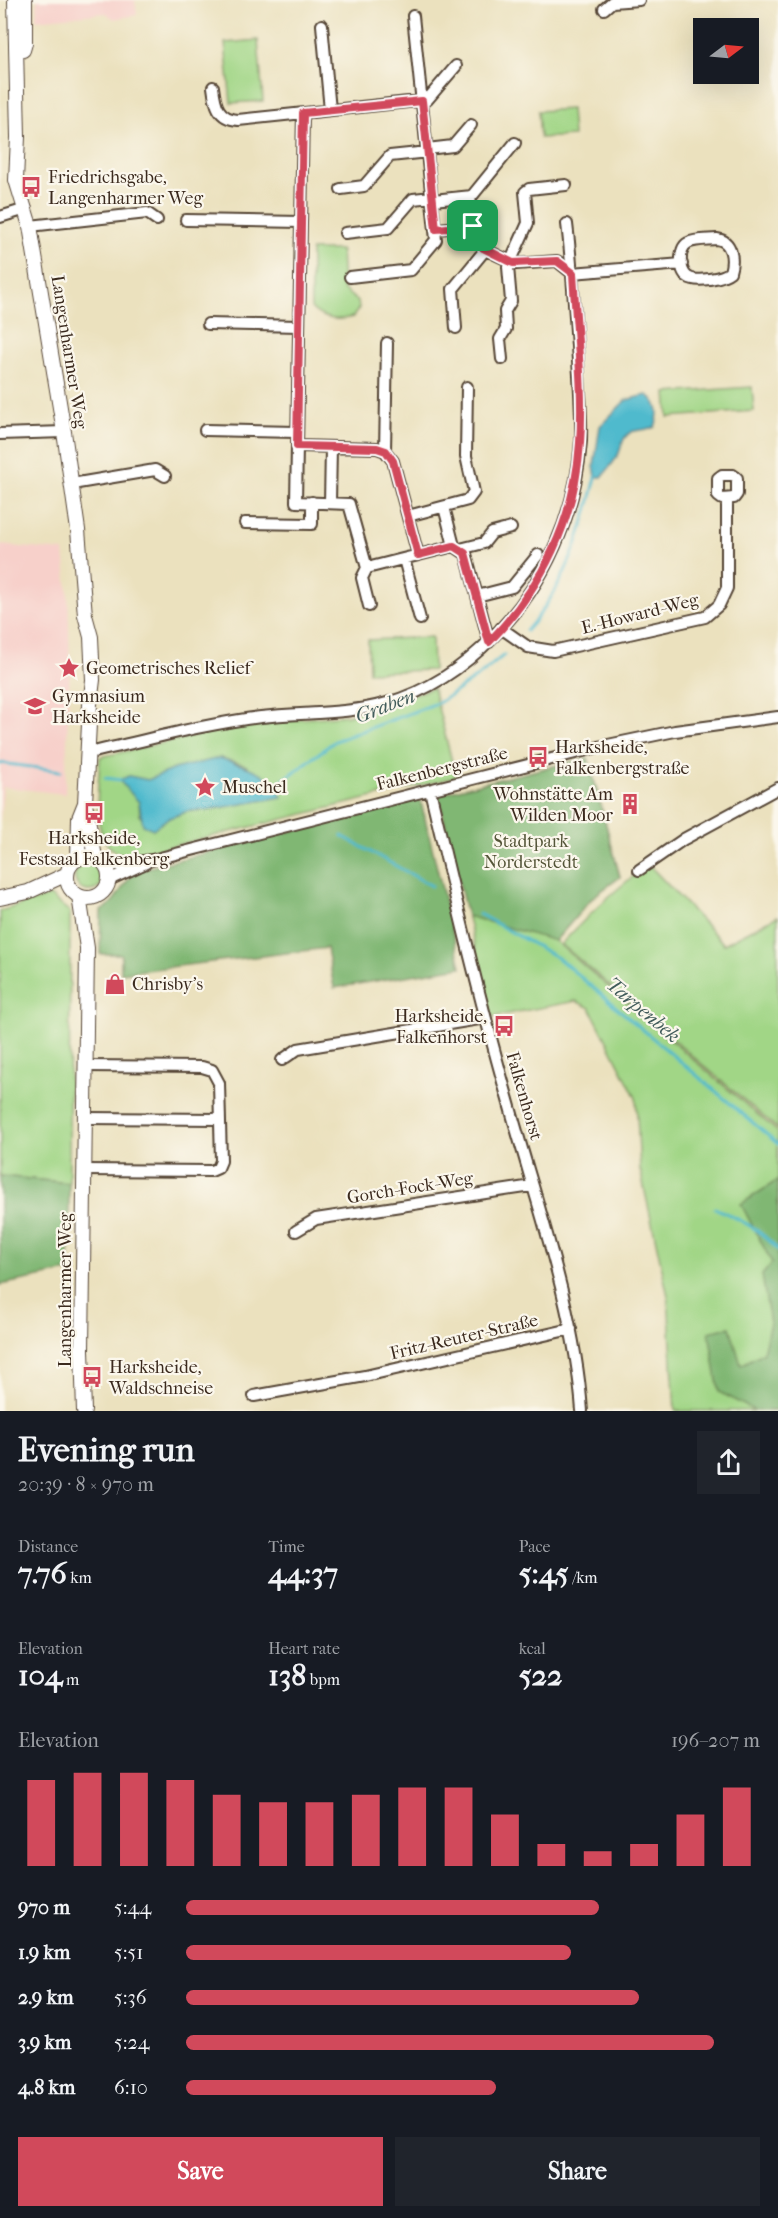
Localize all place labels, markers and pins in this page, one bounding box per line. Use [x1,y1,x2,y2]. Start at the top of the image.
place label: Friedrichsgabe, Langenharmer Weg [48,167,203,209]
bus stop icon: Friedrichsgabe, Langenharmer Weg [19,175,43,199]
pin [447,200,498,251]
place icon: Geometrisches Relief [57,656,81,680]
place label: Geometrisches Relief [86,658,255,679]
place label: Gymnasium Harksheide [52,686,145,728]
school or university icon: Gymnasium Harksheide [23,694,47,718]
place label: Harksheide, Falkenbergstraße [555,737,690,779]
bus stop icon: Harksheide, Falkenbergstraße [526,745,550,769]
place icon: Muschel [193,775,217,799]
place label: Muschel [222,777,287,798]
place label: Wohnstätte Am Wilden Moor [492,784,613,826]
building icon: Wohnstätte Am Wilden Moor [618,792,642,816]
bus stop icon: Harksheide, Festsaal Falkenberg [82,801,106,825]
place label: Harksheide, Festsaal Falkenberg [19,828,170,870]
shop icon: Chrisby's [103,972,127,996]
place label: Chrisby's [132,974,203,995]
place label: Harksheide, Falkenhorst [395,1006,488,1048]
bus stop icon: Harksheide, Falkenhorst [492,1014,516,1038]
place label: Harksheide, Waldschneise [108,1357,213,1399]
bus stop icon: Harksheide, Waldschneise [80,1365,104,1389]

